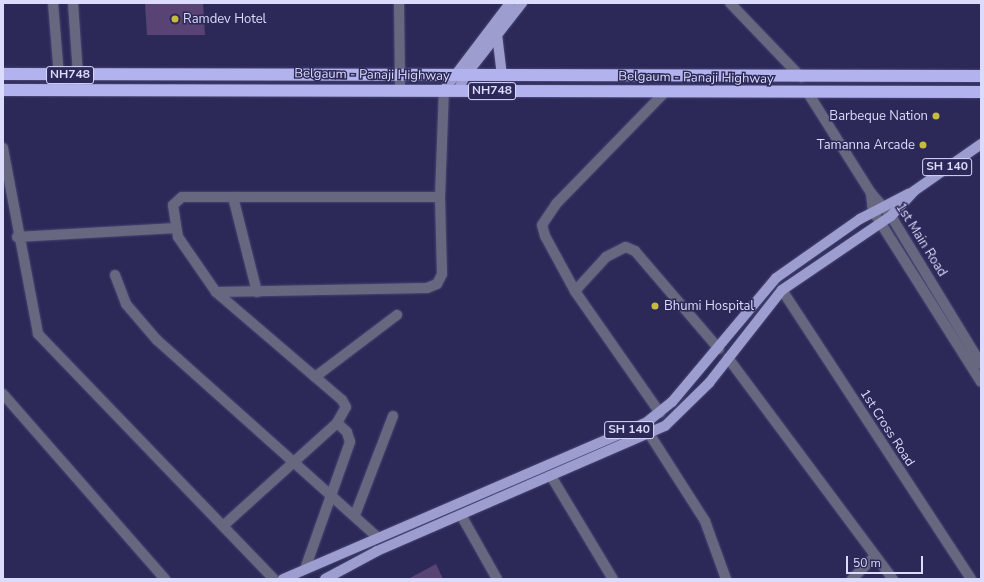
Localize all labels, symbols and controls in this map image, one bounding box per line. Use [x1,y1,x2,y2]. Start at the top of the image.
place label: Ramdev Hotel [183,11,266,27]
marker: Ramdev Hotel [170,14,180,24]
road number: NH748 [46,65,94,85]
street label: Belgaum - Panaji Highway [294,66,450,84]
street label: Belgaum - Panaji Highway [618,69,774,87]
road number: NH748 [468,81,516,101]
place label: Barbeque Nation [829,108,928,124]
marker: Barbeque Nation [931,111,941,121]
place label: Tamanna Arcade [817,137,915,153]
marker: Tamanna Arcade [918,140,928,150]
road number: SH 140 [922,157,972,177]
street label: 1st Main Road [892,200,950,280]
place label: Bhumi Hospital [664,298,754,314]
marker: Bhumi Hospital [649,300,661,312]
street label: 1st Cross Road [856,387,918,469]
road number: SH 140 [604,420,654,440]
scale bar [848,548,925,574]
text: 50 m [853,555,881,571]

